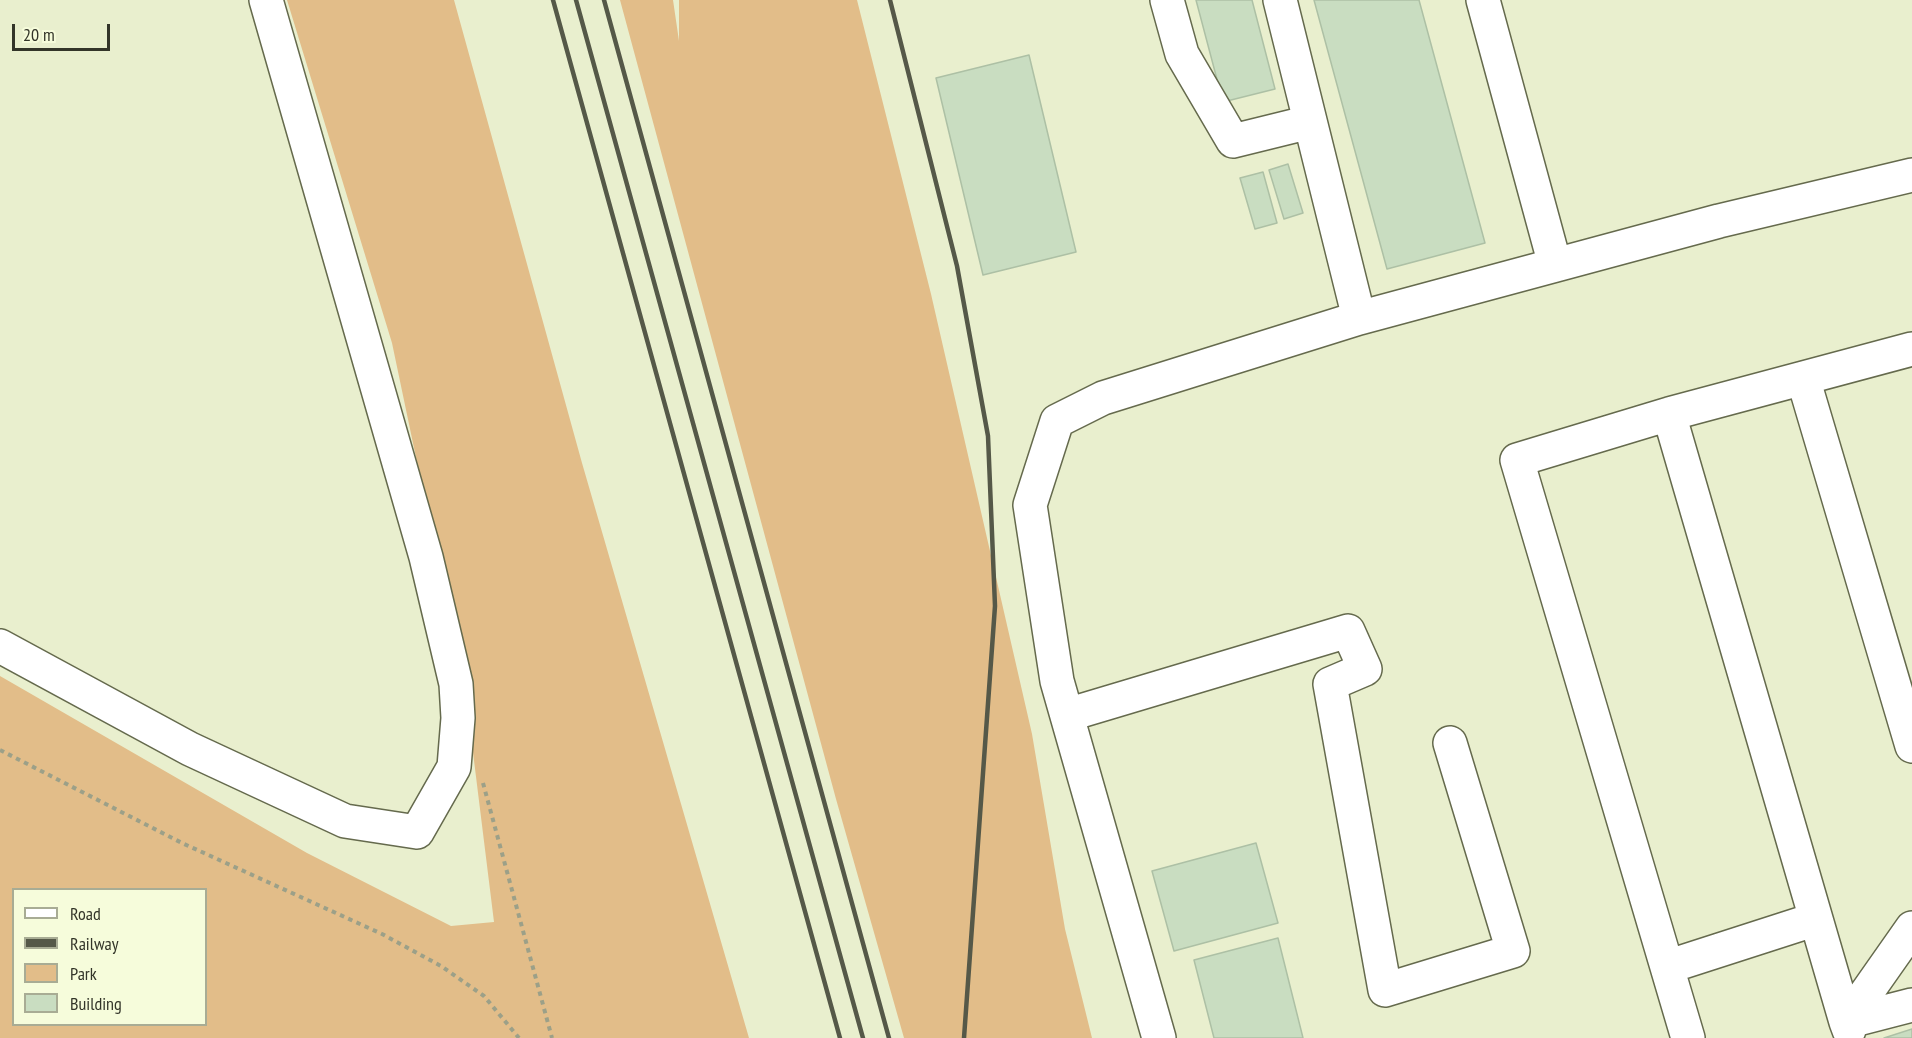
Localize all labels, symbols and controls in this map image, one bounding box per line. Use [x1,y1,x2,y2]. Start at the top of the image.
scale bar [15,12,112,50]
text: 20 m [23,23,55,46]
legend [12,888,207,1026]
text: Road [70,902,101,925]
text: Railway [70,932,119,955]
text: Park [70,962,97,985]
text: Building [70,992,122,1015]

